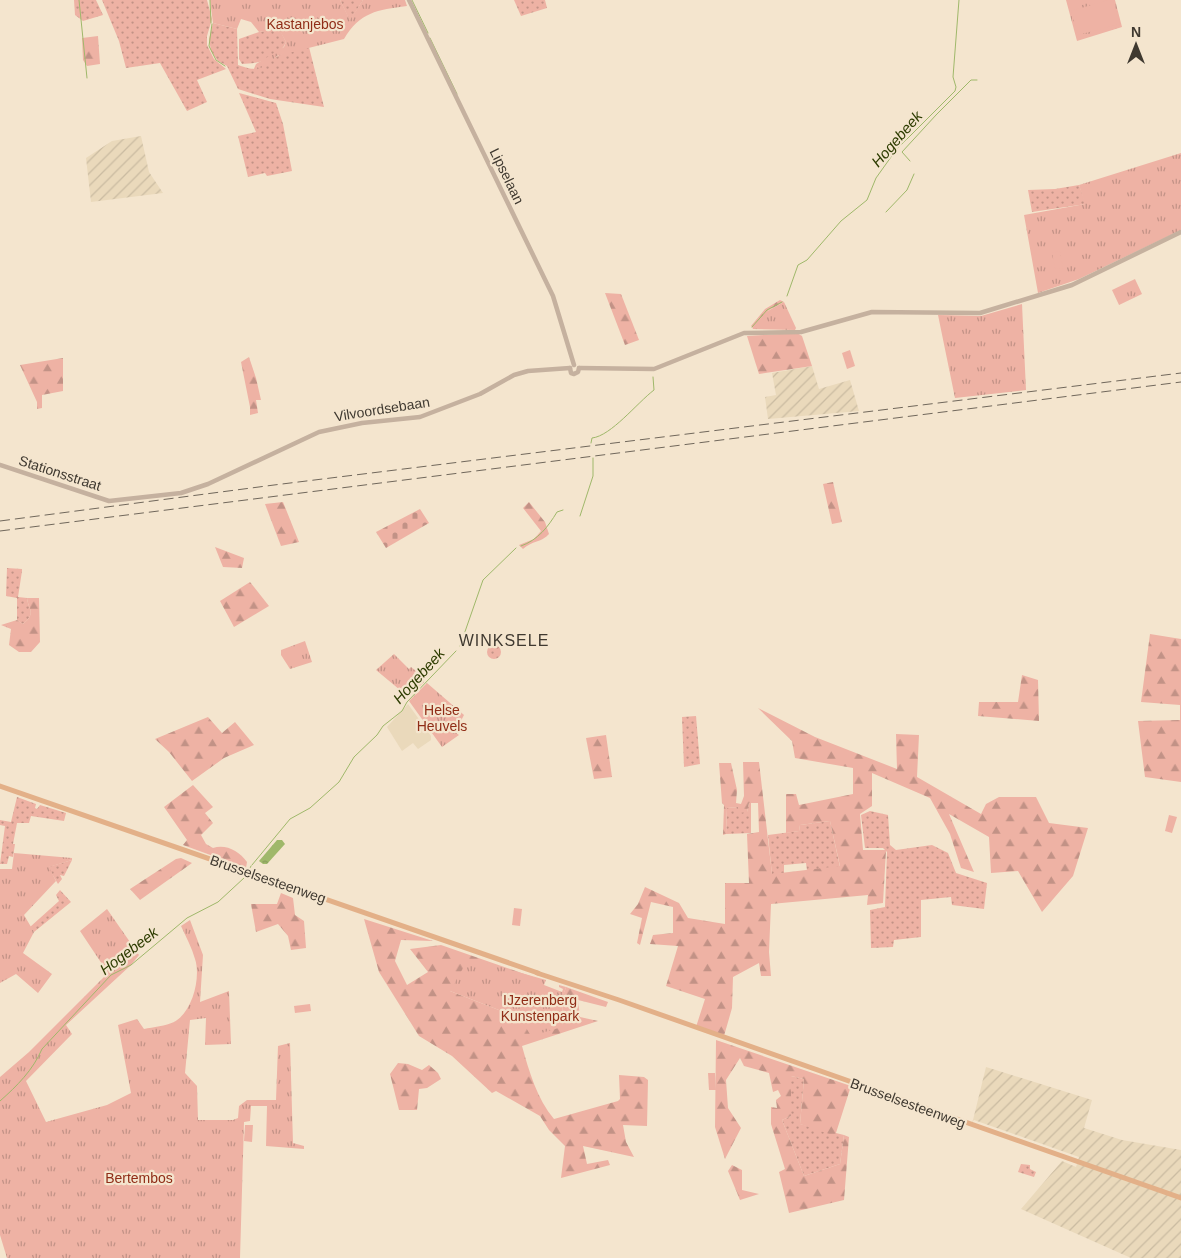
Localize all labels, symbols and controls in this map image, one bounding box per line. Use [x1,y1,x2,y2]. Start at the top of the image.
park label: Kastanjebos [266,16,344,32]
north arrow [1111,20,1161,70]
text: N [1131,24,1141,40]
water label: Hogebeek [868,106,926,170]
street label: Lipselaan [487,146,527,206]
street label: Vilvoordsebaan [333,394,431,424]
street label: Stationsstraat [17,452,103,494]
district label: WINKSELE [459,632,549,649]
water label: Hogebeek [389,643,449,707]
park label: Helse Heuvels [417,702,467,734]
street label: Brusselsesteenweg [208,852,328,906]
water label: Hogebeek [96,922,162,978]
park label: IJzerenberg Kunstenpark [501,992,580,1024]
street label: Brusselsesteenweg [848,1075,968,1131]
park label: Bertembos [105,1170,173,1186]

